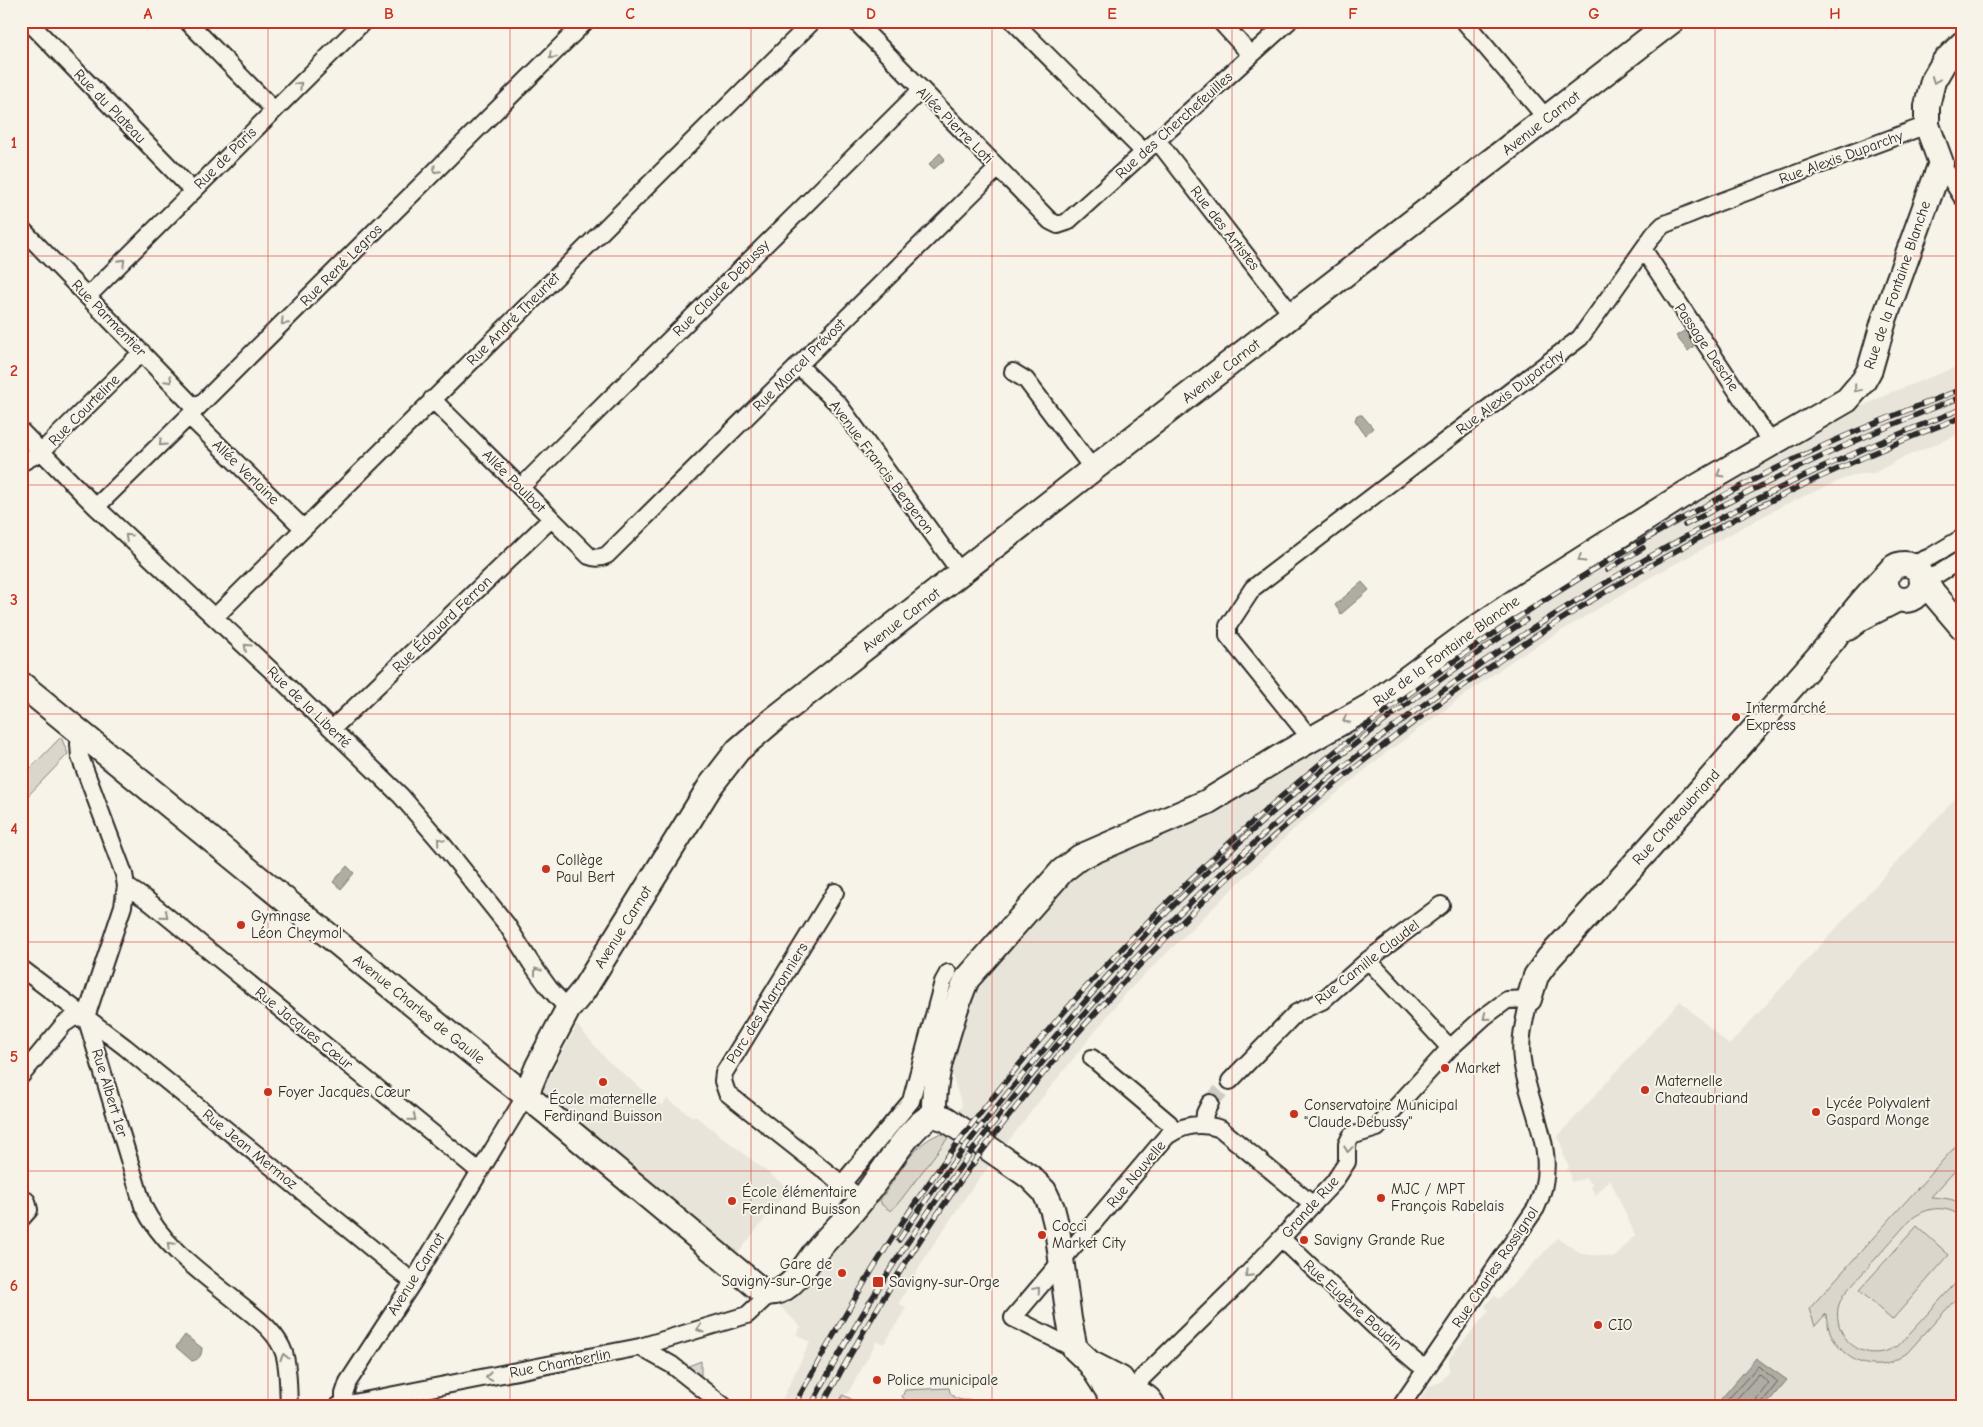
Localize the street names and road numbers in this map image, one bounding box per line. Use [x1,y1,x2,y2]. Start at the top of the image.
street label: Rue du Plateau [70,65,150,147]
street label: Rue des Cherchefeuilles [1112,68,1236,182]
street label: Allée Pierre Loti [913,83,997,167]
street label: Avenue Carnot [1498,87,1584,159]
street label: Rue de Paris [190,123,260,193]
street label: Rue Alexis Duparchy [1777,126,1906,188]
street label: Rue des Artistes [1186,182,1264,274]
street label: Rue de la Fontaine Blanche [1860,198,1934,372]
street label: Rue René Legros [296,220,386,310]
street label: Rue Claude Debussy [669,236,773,340]
street label: Rue André Theuriet [463,268,564,369]
street label: Rue Parmentier [68,276,150,360]
street label: Passage Desche [1671,300,1743,395]
street label: Rue Marcel Prévost [749,314,850,415]
street label: Avenue Carnot [1178,335,1264,407]
street label: Rue Alexis Duparchy [1452,345,1568,439]
street label: Rue Courteline [44,370,124,450]
street label: Avenue Francis Bergeron [826,397,938,537]
street label: Allée Verlaine [209,436,284,509]
street label: Allée Poulbot [479,446,550,517]
street label: Rue Édouard Ferron [388,571,495,676]
street label: Avenue Carnot [858,584,944,656]
street label: Rue de la Fontaine Blanche [1369,591,1523,710]
street label: Rue de la Liberté [263,663,355,752]
street label: Rue Chateaubriand [1628,766,1724,868]
street label: Avenue Carnot [590,882,656,972]
street label: Rue Camille Claudel [1311,916,1423,1008]
street label: Parc des Marronniers [722,939,812,1067]
street label: Avenue Charles de Gaulle [349,950,489,1068]
street label: Rue Jacques Cœur [251,983,357,1073]
street label: Rue Albert 1er [88,1047,132,1139]
street label: Rue Jean Mermoz [199,1105,302,1193]
street label: Rue Nouvelle [1103,1136,1170,1211]
street label: Grande Rue [1278,1172,1343,1242]
street label: Rue Charles Rossignol [1448,1203,1542,1331]
street label: Avenue Carnot [383,1229,449,1319]
street label: Rue Eugène Boudin [1300,1256,1406,1354]
street label: Rue Chamberlin [508,1344,612,1382]

